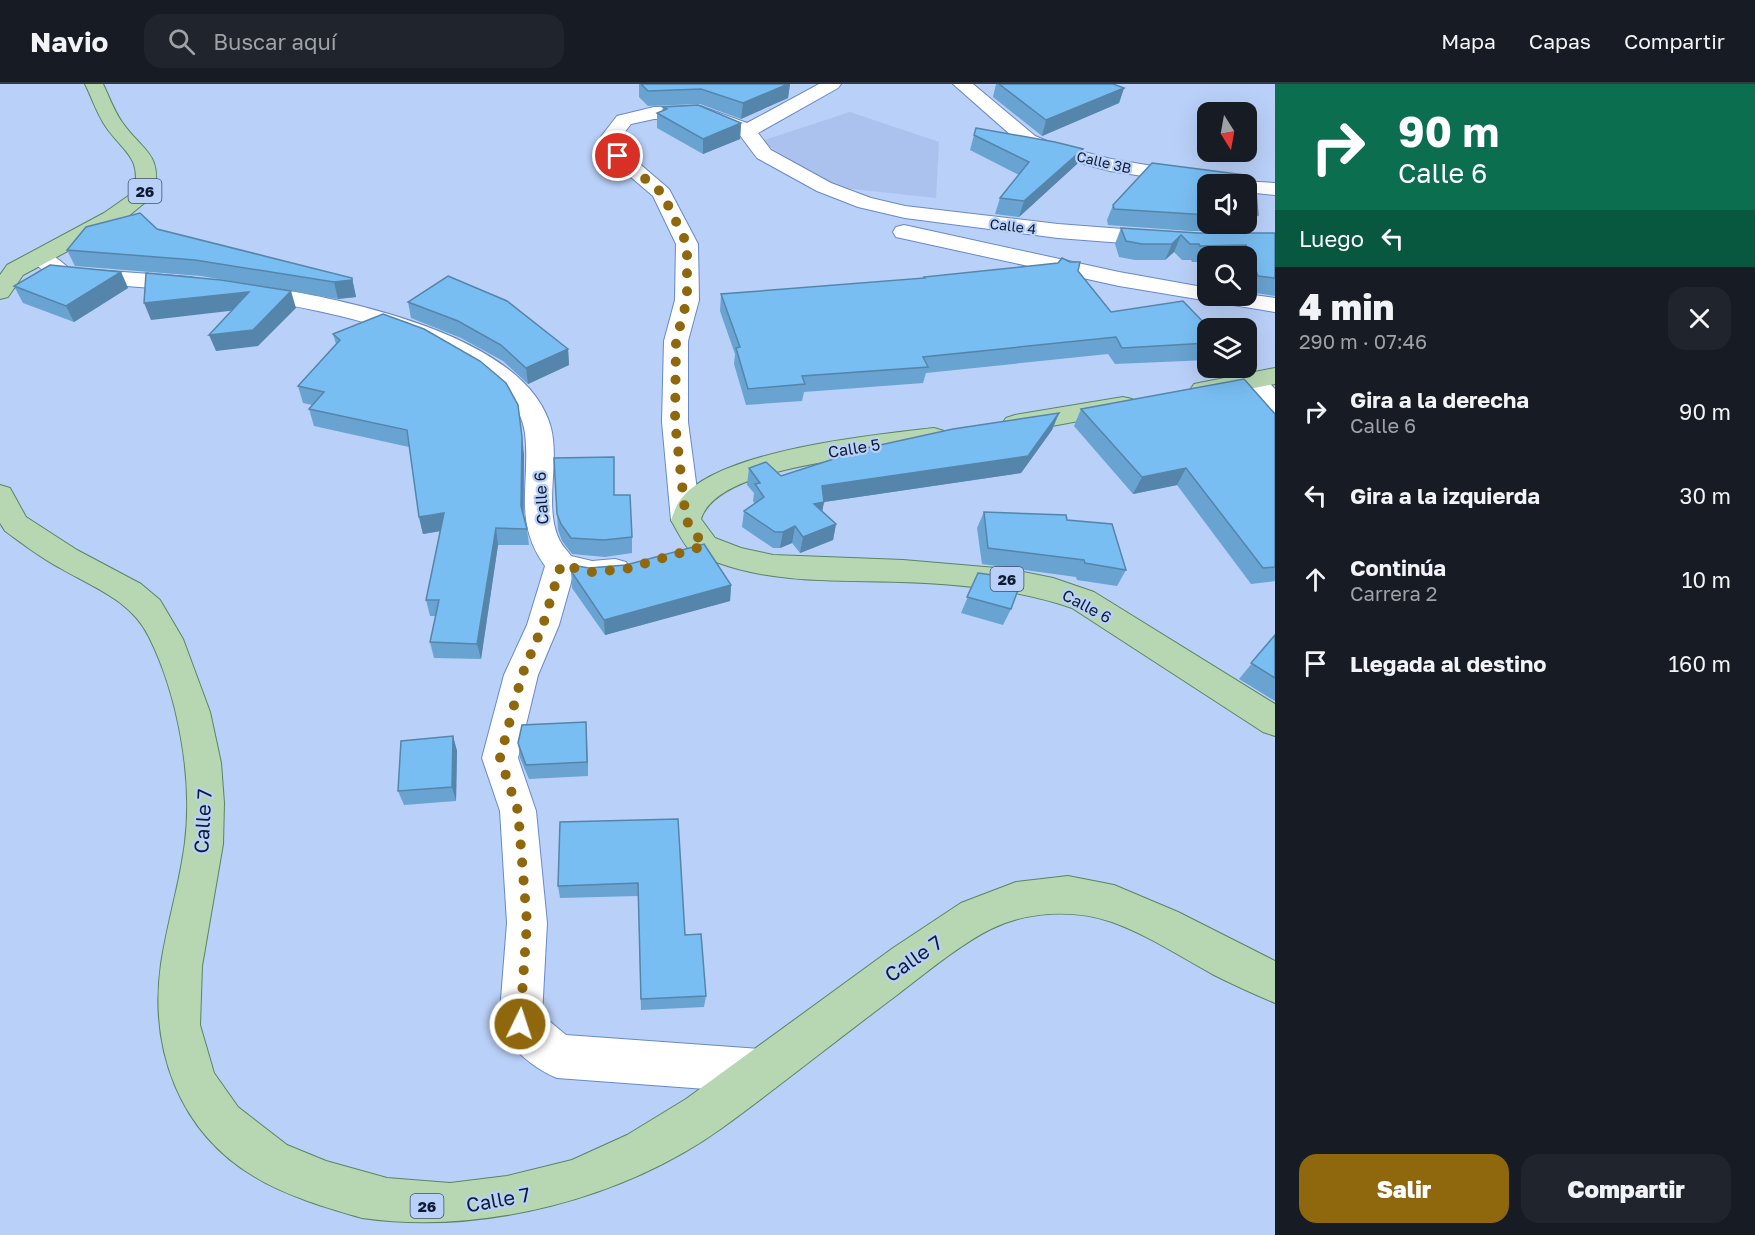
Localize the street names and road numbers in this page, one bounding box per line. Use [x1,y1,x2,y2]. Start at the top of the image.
street label: Calle 3B [1075,147,1133,177]
road number: 26 [128,179,162,203]
street label: Calle 4 [989,215,1037,237]
street label: Calle 5 [826,434,882,462]
street label: Calle 6 [530,471,552,525]
road number: 26 [990,567,1024,591]
street label: Calle 6 [1059,585,1115,627]
street label: Calle 7 [188,788,216,854]
street label: Calle 7 [880,930,946,986]
street label: Calle 7 [464,1182,532,1216]
road number: 26 [410,1194,444,1218]

